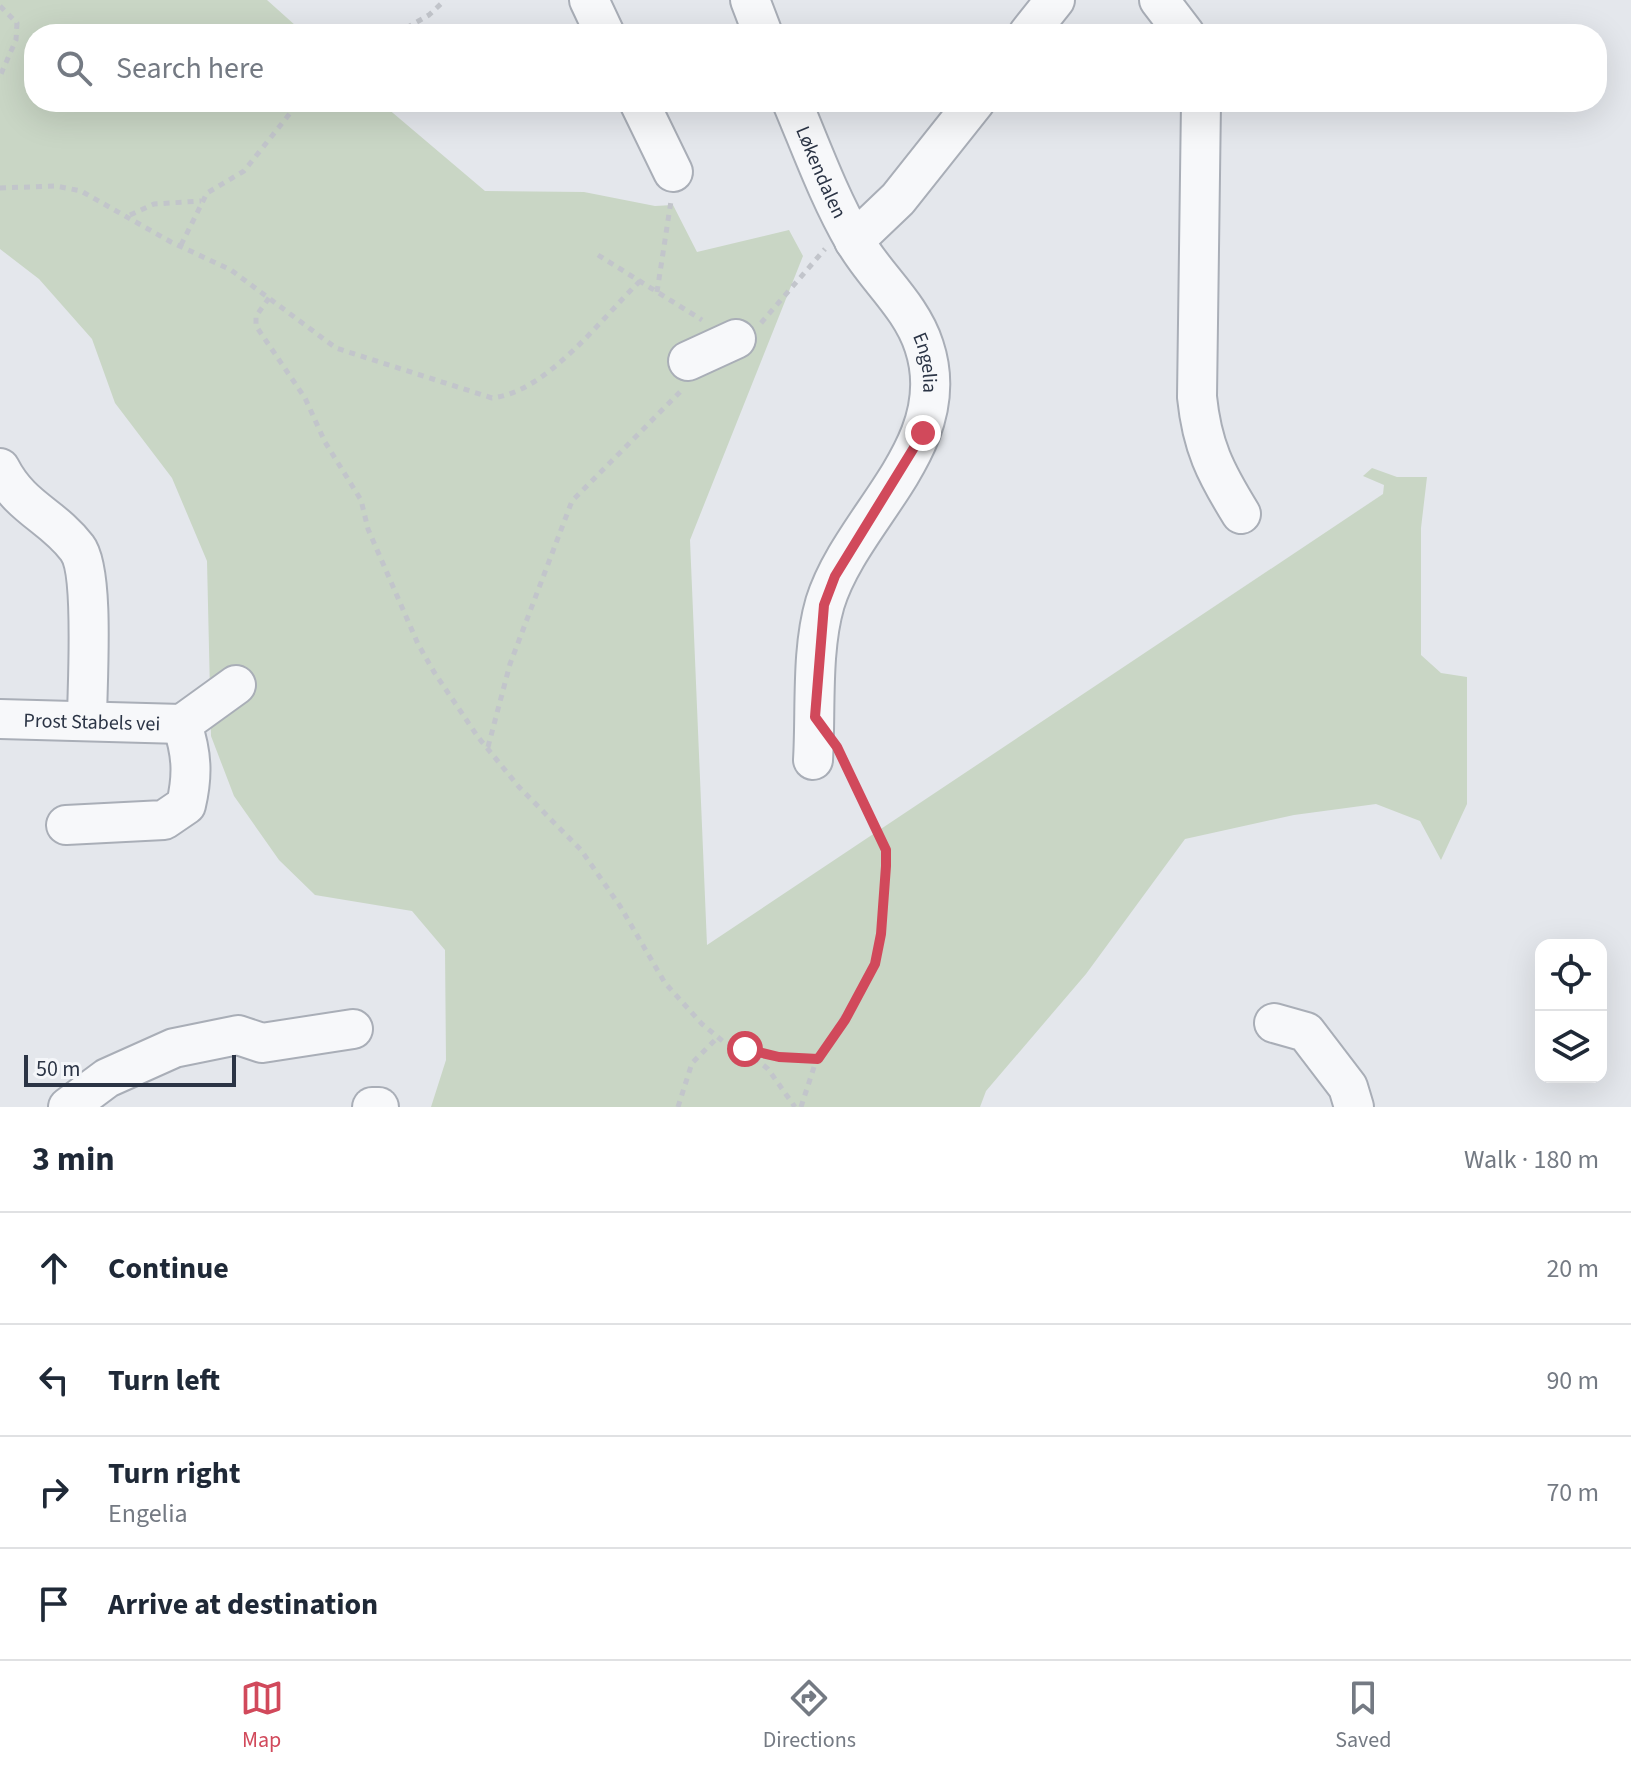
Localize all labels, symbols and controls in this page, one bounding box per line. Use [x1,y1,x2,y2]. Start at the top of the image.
search box [24,24,1607,112]
icon: search [52,46,96,90]
text: Search here [116,47,264,90]
street label: Løkendalen [788,122,853,223]
street label: Engelia [905,328,943,393]
route end [905,415,941,451]
street label: Prost Stabels vei [23,707,161,738]
map controls [1535,939,1607,1083]
button: locate [1535,939,1607,1011]
button: layers [1535,1011,1607,1083]
route start [727,1031,763,1067]
scale bar [24,1051,236,1087]
text: 50 m [36,1053,81,1085]
text: 3 min [32,1135,115,1184]
text: Walk · 180 m [1464,1141,1599,1178]
icon: ahead [32,1246,76,1290]
text: Continue [108,1247,229,1290]
text: 20 m [1546,1250,1599,1287]
icon: left [32,1358,76,1402]
text: Turn left [108,1359,220,1402]
text: 90 m [1546,1362,1599,1399]
text: Turn right [108,1452,240,1495]
icon: right [32,1470,76,1514]
text: 70 m [1546,1474,1599,1511]
text: Engelia [108,1495,188,1532]
icon: arrive [32,1582,76,1626]
text: Arrive at destination [108,1583,378,1626]
tab: Map [240,1676,284,1756]
tab: Directions [763,1676,856,1756]
tab: Saved [1335,1676,1391,1756]

